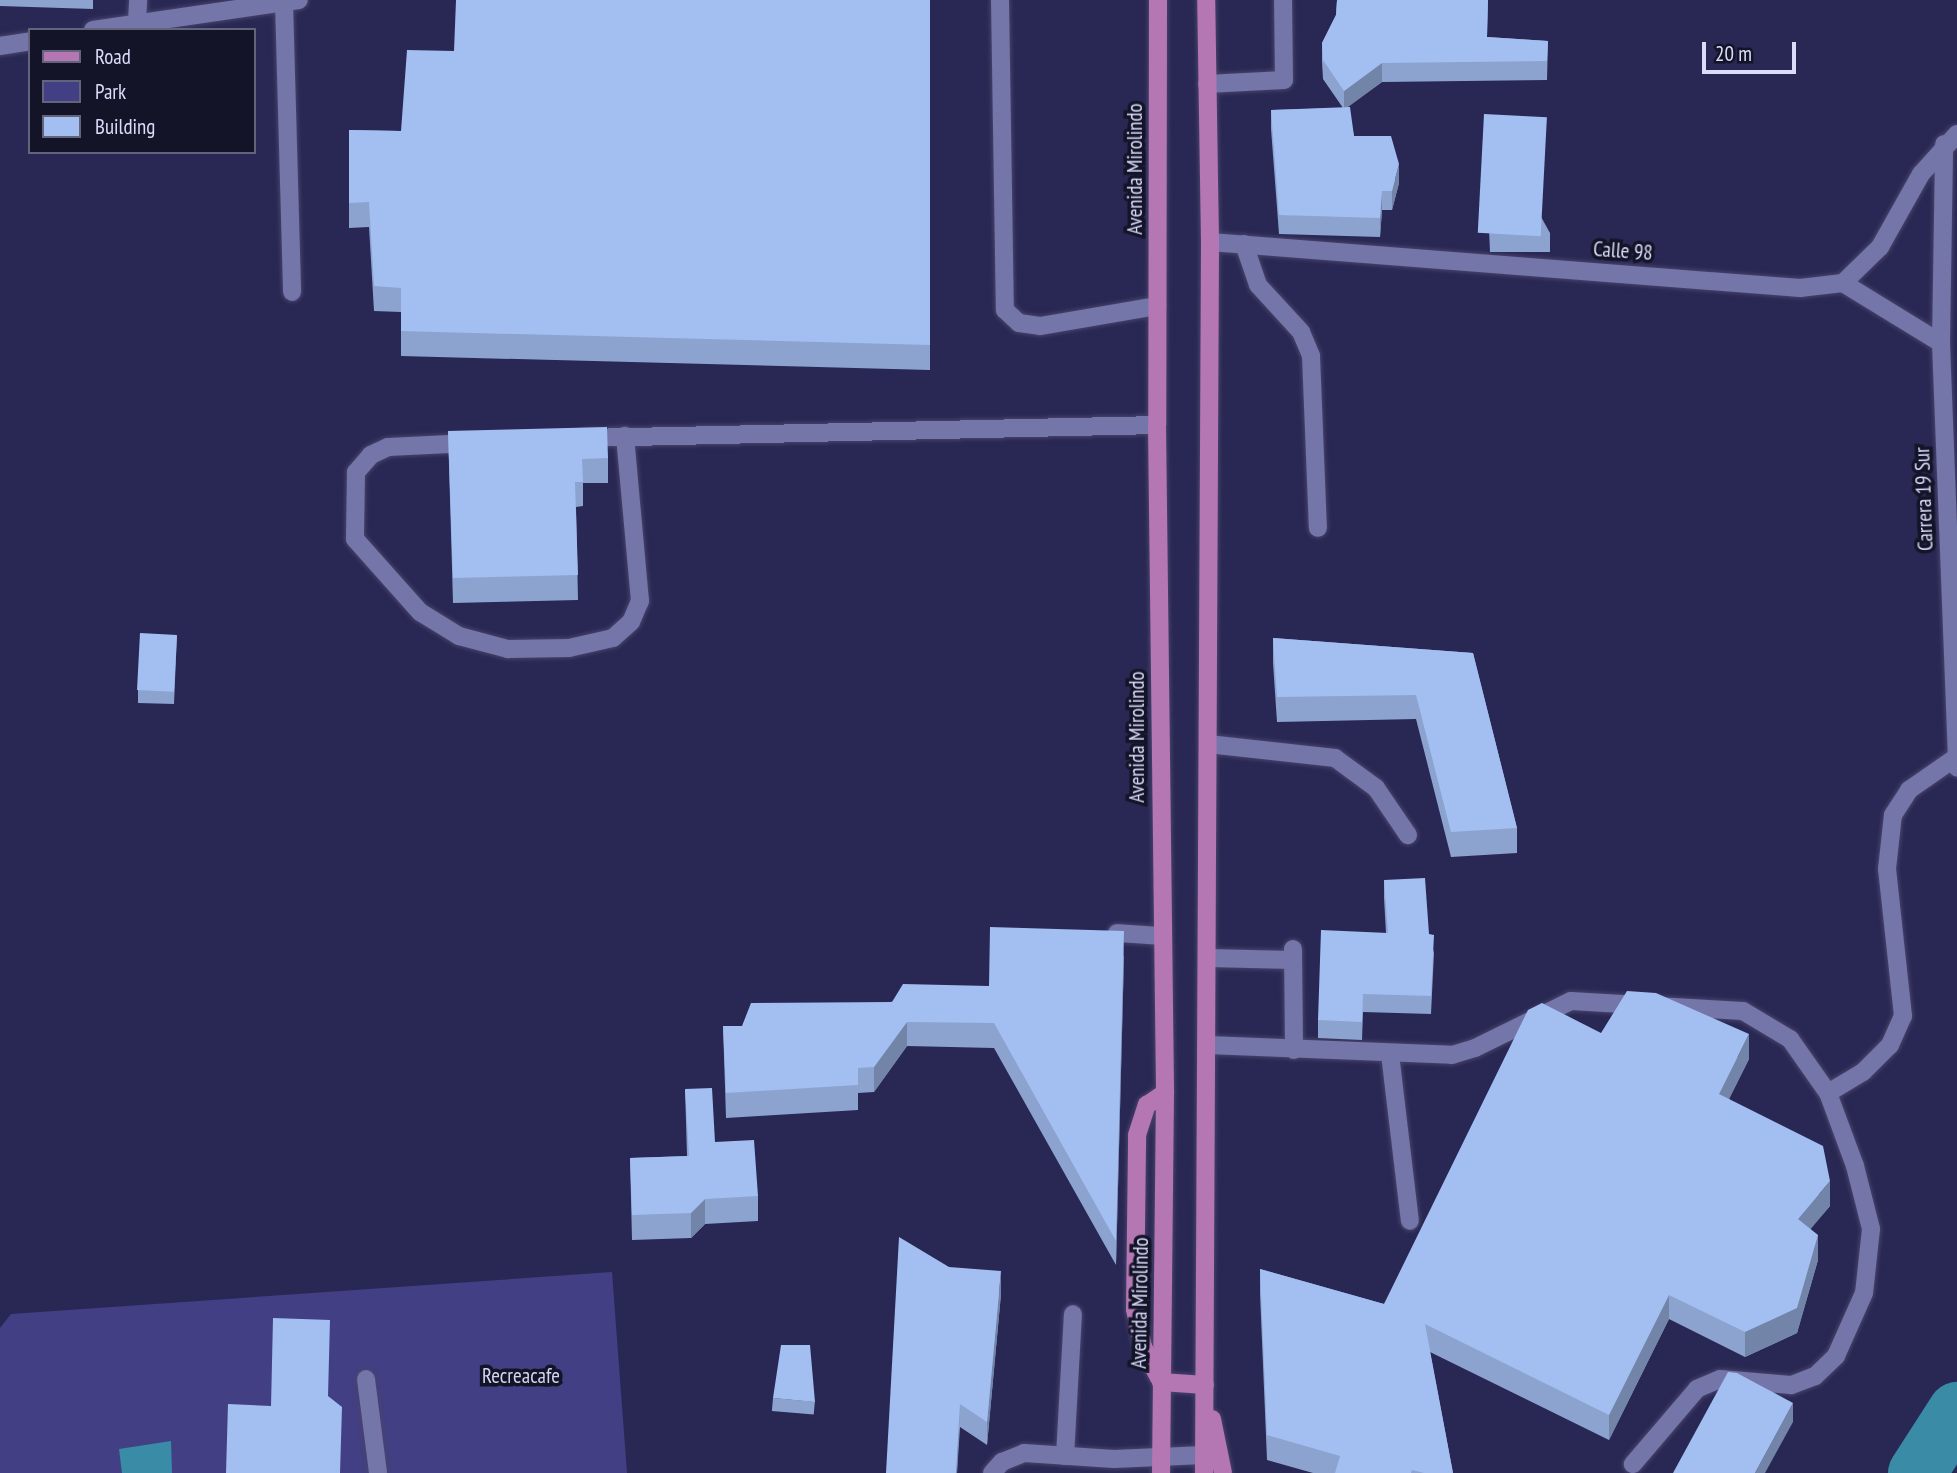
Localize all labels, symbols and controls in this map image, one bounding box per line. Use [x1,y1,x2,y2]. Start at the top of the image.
legend [28,28,256,154]
scale bar [1705,28,1800,72]
text: 20 m [1715,40,1752,67]
text: Road [95,43,131,70]
text: Park [95,78,126,105]
street label: Avenida Mirolindo [1122,103,1148,235]
text: Building [95,113,155,140]
street label: Calle 98 [1592,236,1654,266]
street label: Carrera 19 Sur [1910,447,1938,551]
street label: Avenida Mirolindo [1124,671,1150,803]
street label: Avenida Mirolindo [1126,1237,1154,1369]
park label: Recreacafe [482,1363,560,1389]

